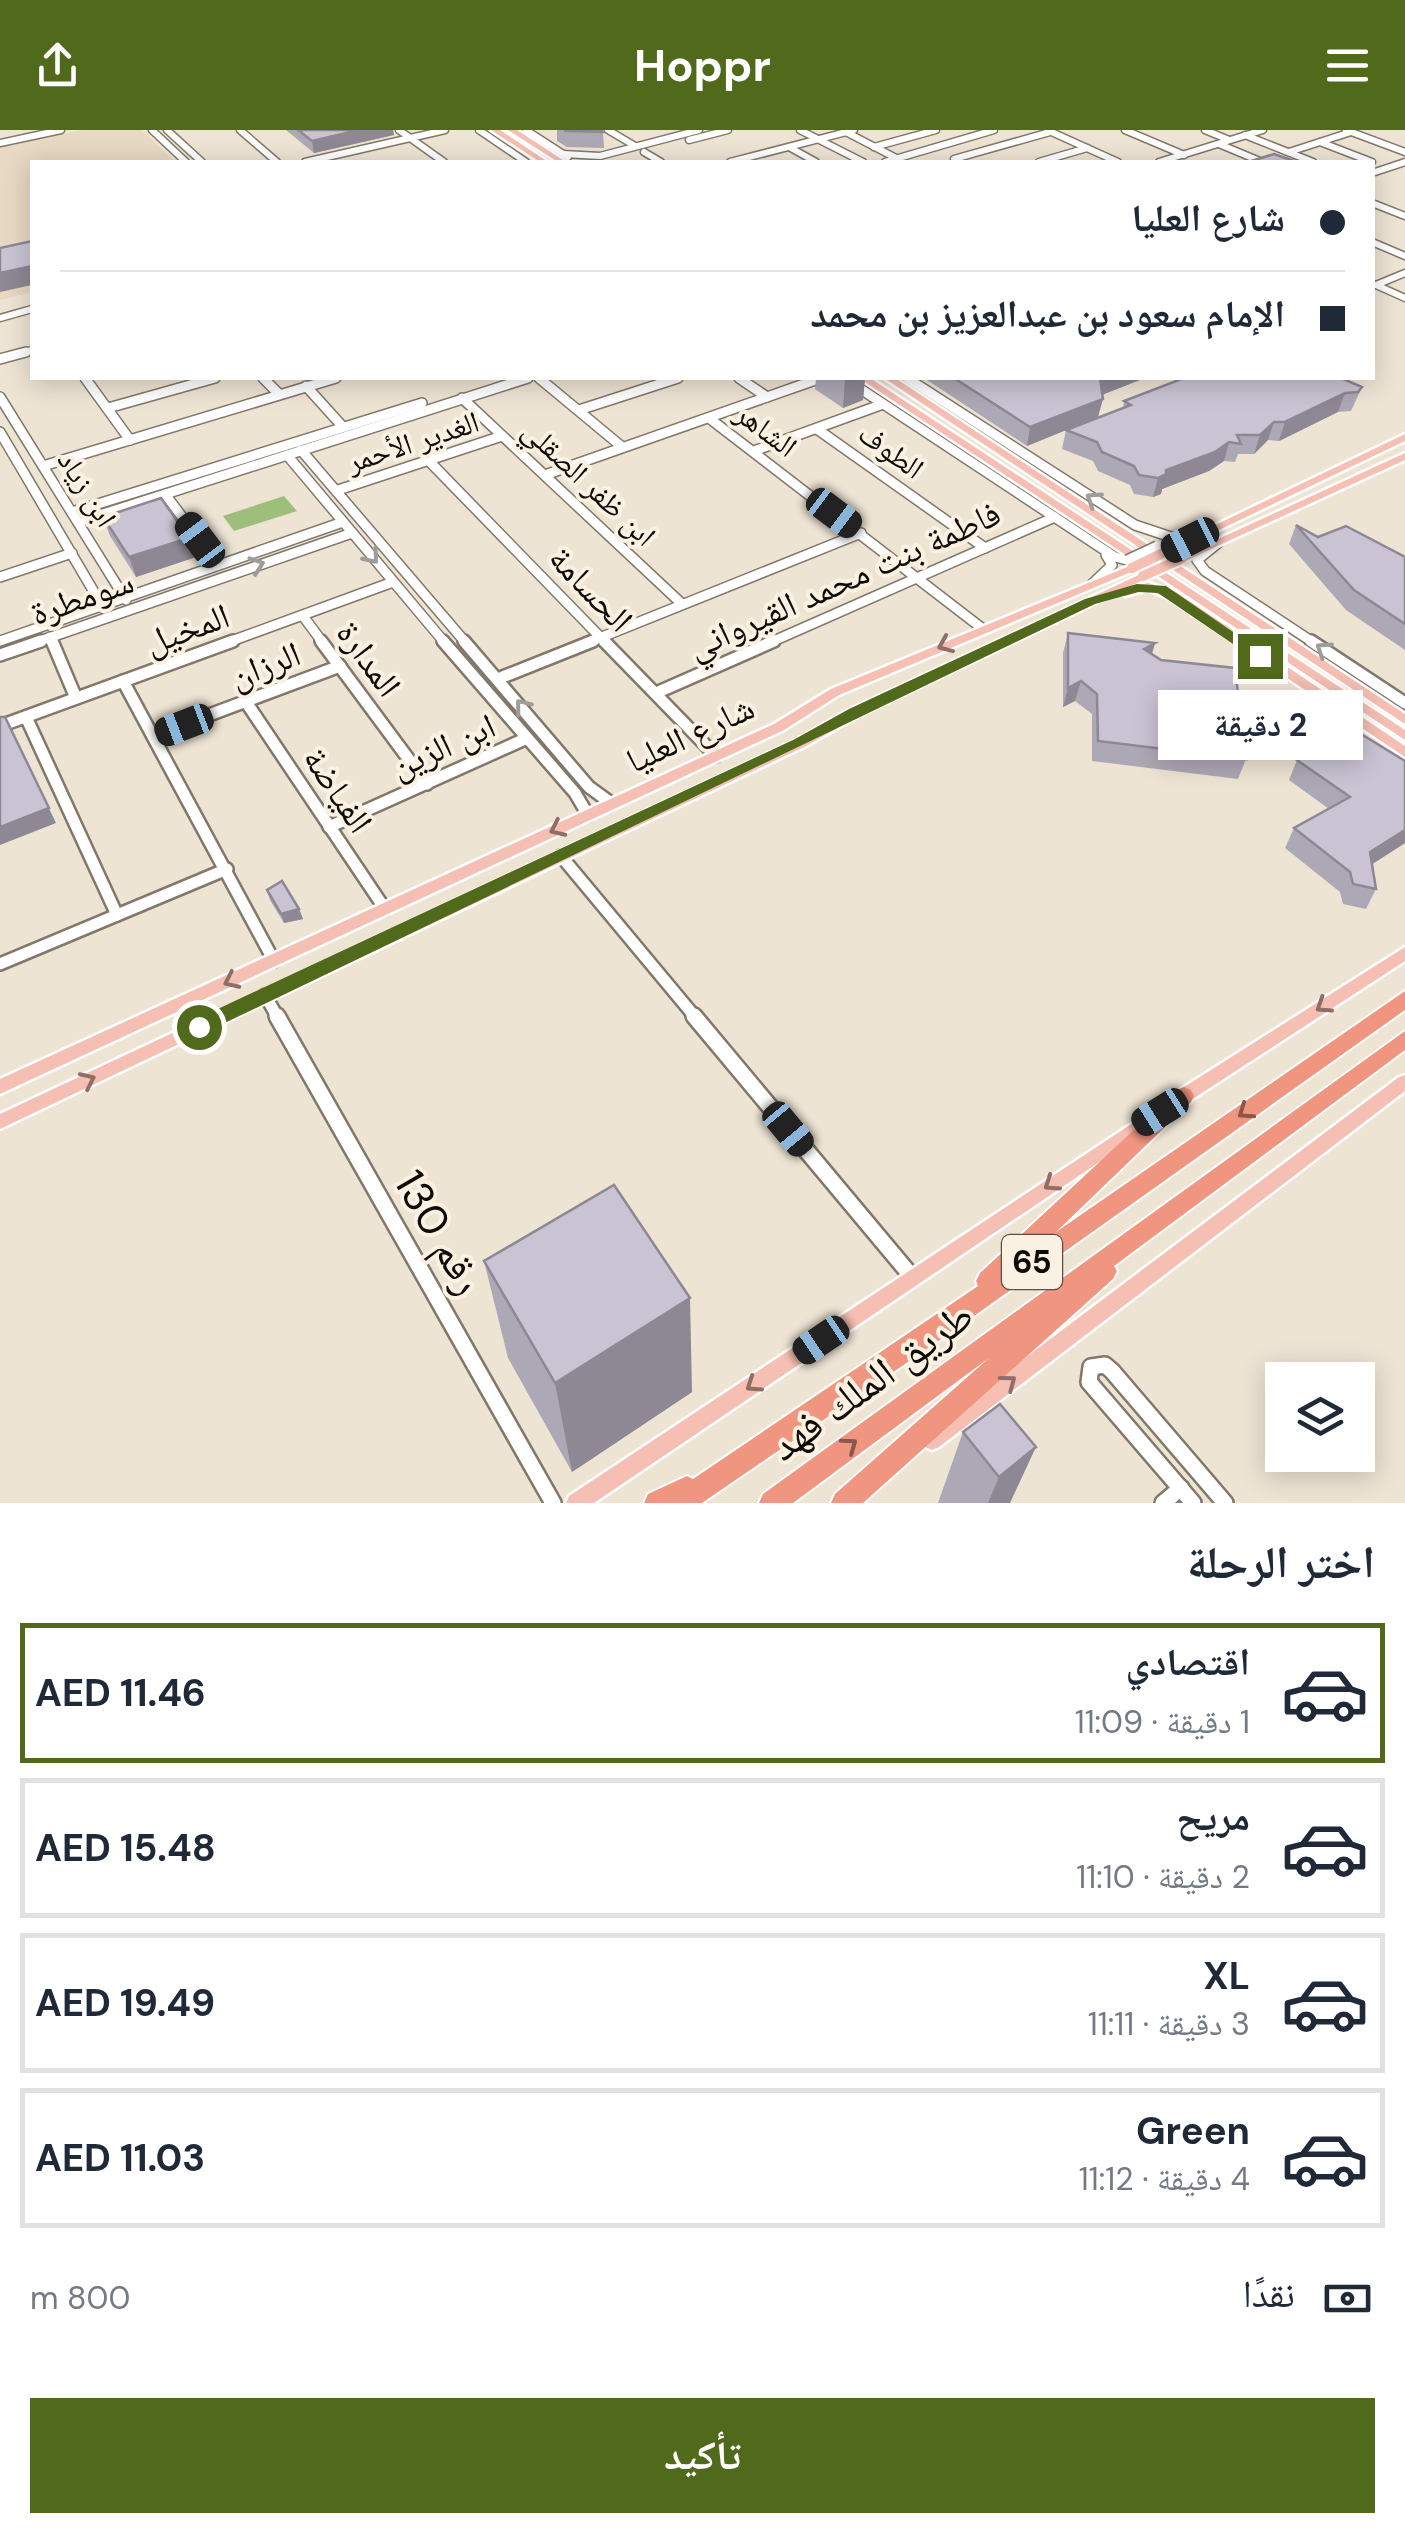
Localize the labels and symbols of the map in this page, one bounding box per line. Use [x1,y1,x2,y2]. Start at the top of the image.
street label: الشاهر [726,393,805,466]
street label: الغدير الأحمر [341,402,484,482]
street label: ابن ظفر الصقلي [511,411,664,558]
street label: الطوف [851,414,932,487]
street label: ابن زياد [49,443,126,534]
car [801,483,867,543]
street label: فاطمة بنت محمد القيرواني [680,490,1010,674]
one-way arrow [1086,492,1104,511]
car [170,507,230,573]
car [1156,513,1224,567]
street label: الحسامة [539,536,643,642]
one-way arrow [360,545,378,563]
one-way arrow [248,557,265,577]
street label: سومطرة [24,558,140,636]
street label: المخيل [138,593,236,665]
street label: المدارة [326,612,412,706]
street label: الرزان [223,631,307,699]
one-way arrow [937,634,955,654]
route end [1238,634,1283,679]
one-way arrow [1316,643,1334,662]
street label: شارع العليا [619,684,761,784]
callout: 2 دقيقة [1158,691,1362,761]
one-way arrow [516,699,534,717]
car [151,700,217,750]
street label: ابن الزين [383,703,503,789]
street label: الفياضة [293,738,383,842]
one-way arrow [549,817,567,837]
one-way arrow [223,968,241,988]
one-way arrow [1316,993,1334,1012]
route start [177,1005,222,1050]
one-way arrow [78,1072,96,1092]
car [1127,1083,1193,1141]
car [757,1096,819,1162]
one-way arrow [1237,1100,1256,1118]
street label: رقم 130 [382,1161,497,1304]
one-way arrow [1044,1172,1063,1190]
road number: 65 [1002,1235,1062,1289]
street label: طريق الملك فهد [758,1288,984,1473]
car [788,1311,854,1369]
one-way arrow [745,1373,764,1391]
one-way arrow [998,1376,1016,1393]
one-way arrow [839,1440,857,1457]

